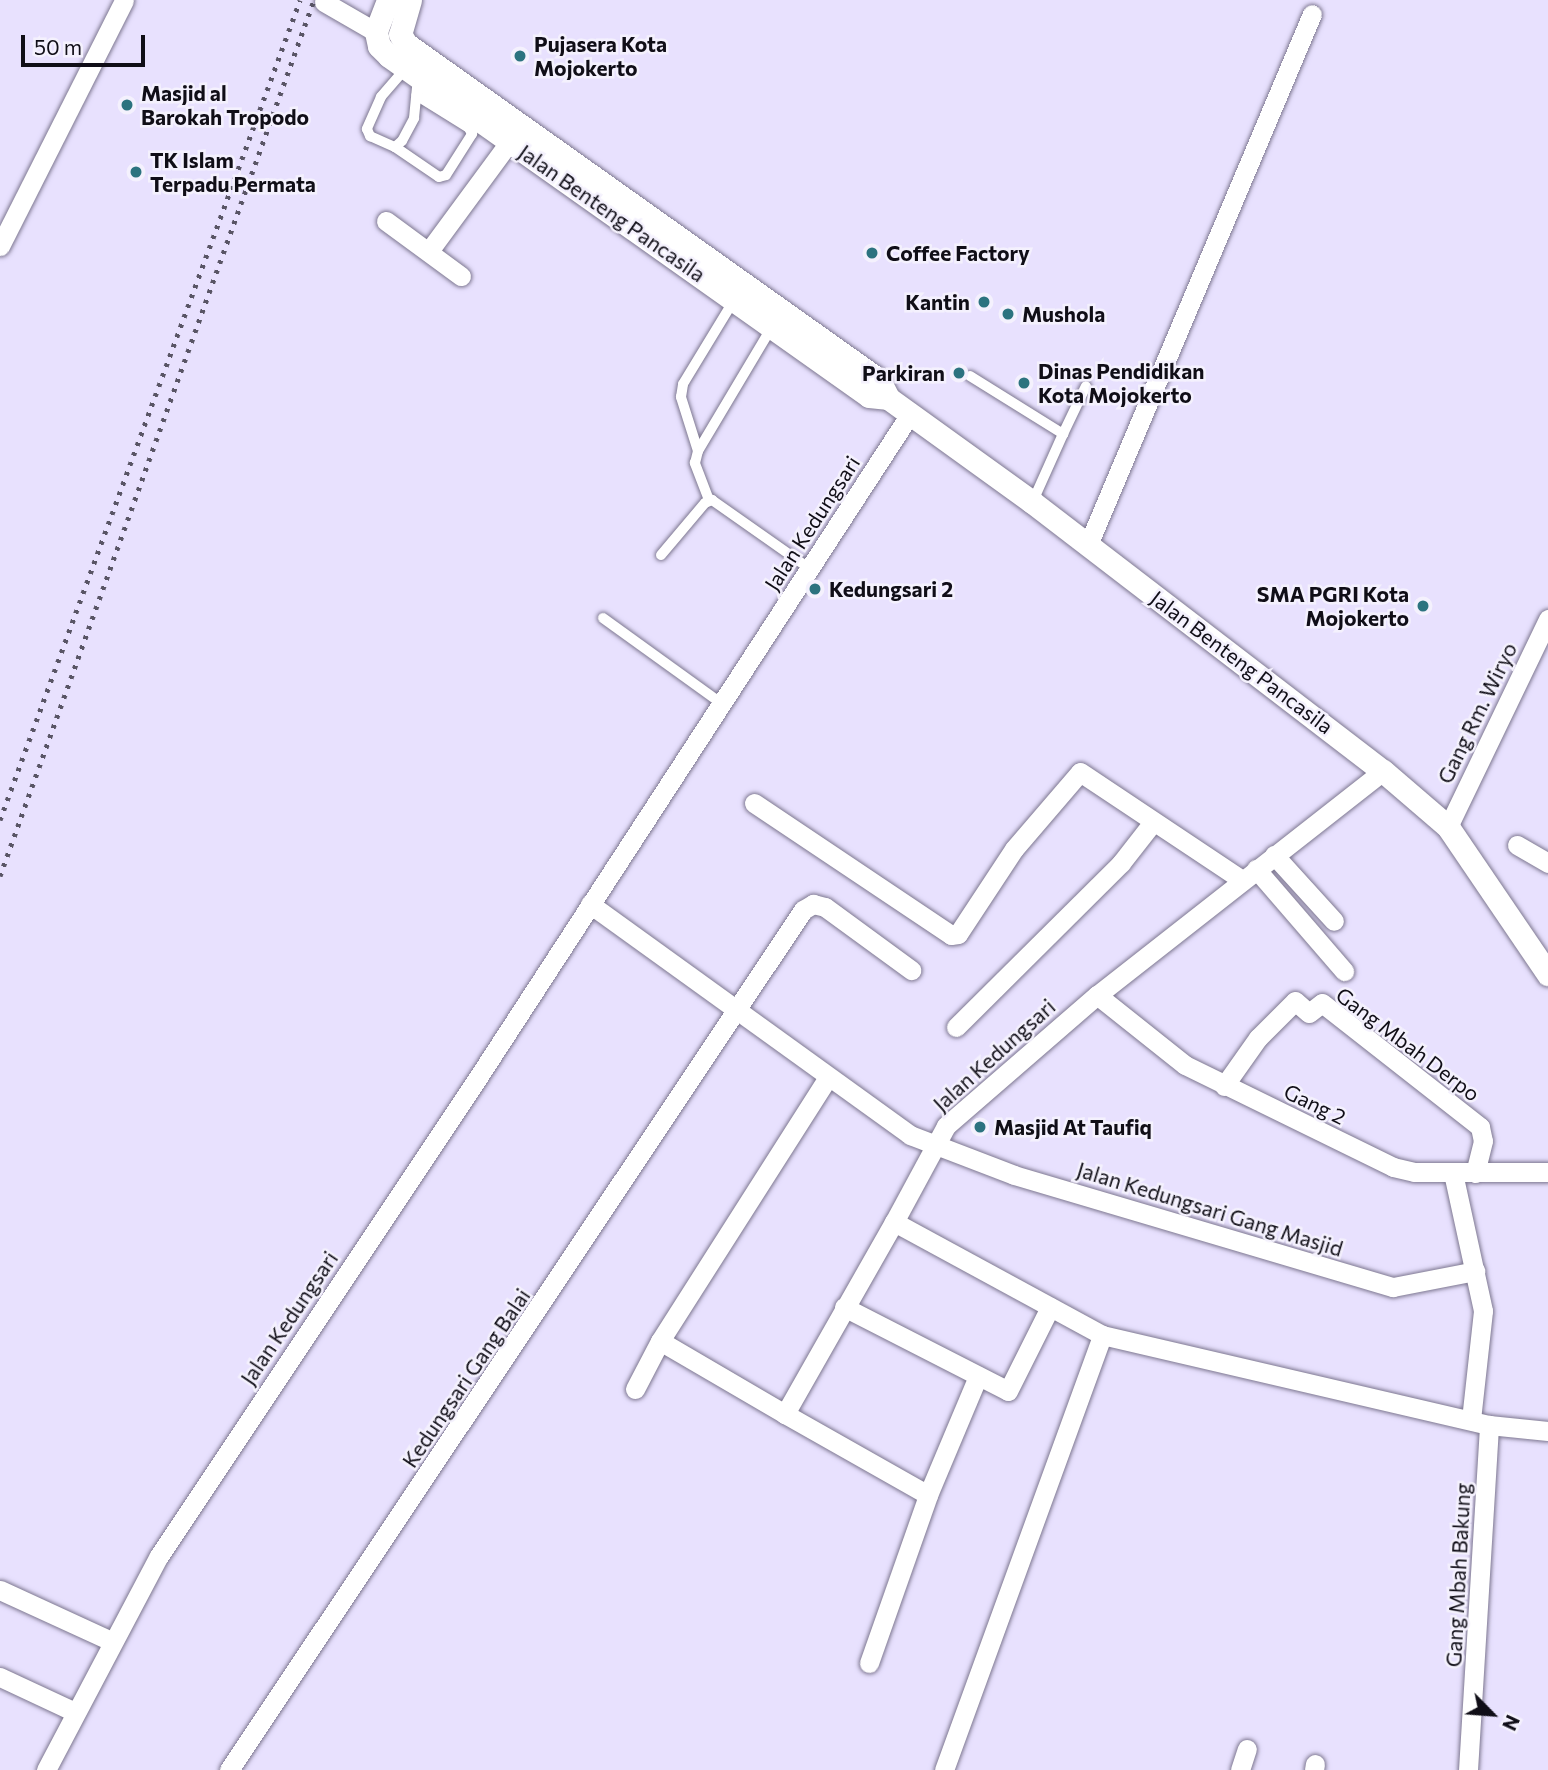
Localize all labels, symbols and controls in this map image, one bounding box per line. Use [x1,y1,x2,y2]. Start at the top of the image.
scale bar [24,21,149,65]
place label: Pujasera Kota Mojokerto [534,31,667,81]
text: 50 m [34,34,82,59]
marker: Pujasera Kota Mojokerto [512,48,528,64]
place label: Masjid al Barokah Tropodo [141,80,309,130]
marker: Masjid al Barokah Tropodo [119,97,135,113]
street label: Jalan Benteng Pancasila [514,139,710,287]
place label: TK Islam Terpadu Permata [150,147,316,197]
marker: TK Islam Terpadu Permata [128,164,144,180]
place label: Coffee Factory [886,240,1030,266]
marker: Coffee Factory [864,245,880,261]
place label: Kantin [905,289,970,315]
marker: Kantin [976,294,992,310]
place label: Mushola [1022,301,1105,327]
marker: Mushola [1000,306,1016,322]
place label: Dinas Pendidikan Kota Mojokerto [1038,358,1204,408]
place label: Parkiran [862,360,945,386]
marker: Parkiran [951,365,967,381]
marker: Dinas Pendidikan Kota Mojokerto [1016,375,1032,391]
street label: Jalan Kedungsari [759,451,865,595]
place label: Kedungsari 2 [829,576,953,602]
marker: Kedungsari 2 [807,581,823,597]
place label: SMA PGRI Kota Mojokerto [1257,581,1409,631]
street label: Jalan Benteng Pancasila [1146,585,1338,739]
marker: SMA PGRI Kota Mojokerto [1415,598,1431,614]
street label: Gang Rm. Wiryo [1432,639,1522,787]
street label: Gang Mbah Derpo [1331,982,1485,1106]
street label: Jalan Kedungsari [928,994,1060,1116]
street label: Gang 2 [1280,1078,1350,1130]
place label: Masjid At Taufiq [994,1114,1152,1140]
marker: Masjid At Taufiq [972,1119,988,1135]
street label: Jalan Kedungsari Gang Masjid [1074,1157,1346,1261]
street label: Jalan Kedungsari [235,1247,343,1389]
street label: Kedungsari Gang Balai [397,1284,535,1472]
street label: Gang Mbah Bakung [1441,1482,1475,1668]
north arrow [1457,1679,1527,1749]
text: N [1498,1712,1525,1734]

